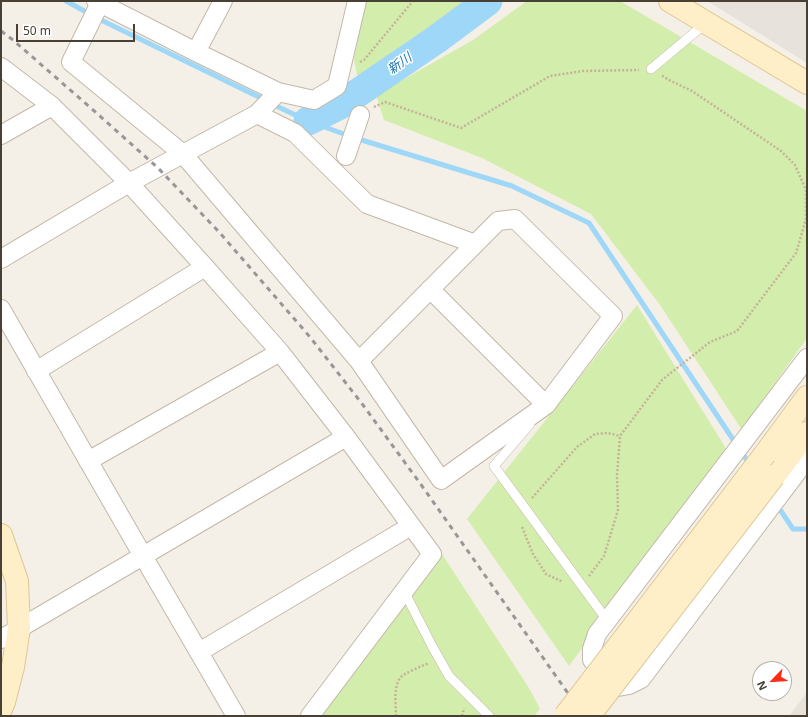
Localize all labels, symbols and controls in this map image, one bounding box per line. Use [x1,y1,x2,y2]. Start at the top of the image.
scale bar [18,16,137,42]
text: 50 m [23,22,51,39]
water label: 新川 [385,50,415,78]
north arrow [752,661,792,701]
text: N [753,679,770,693]

